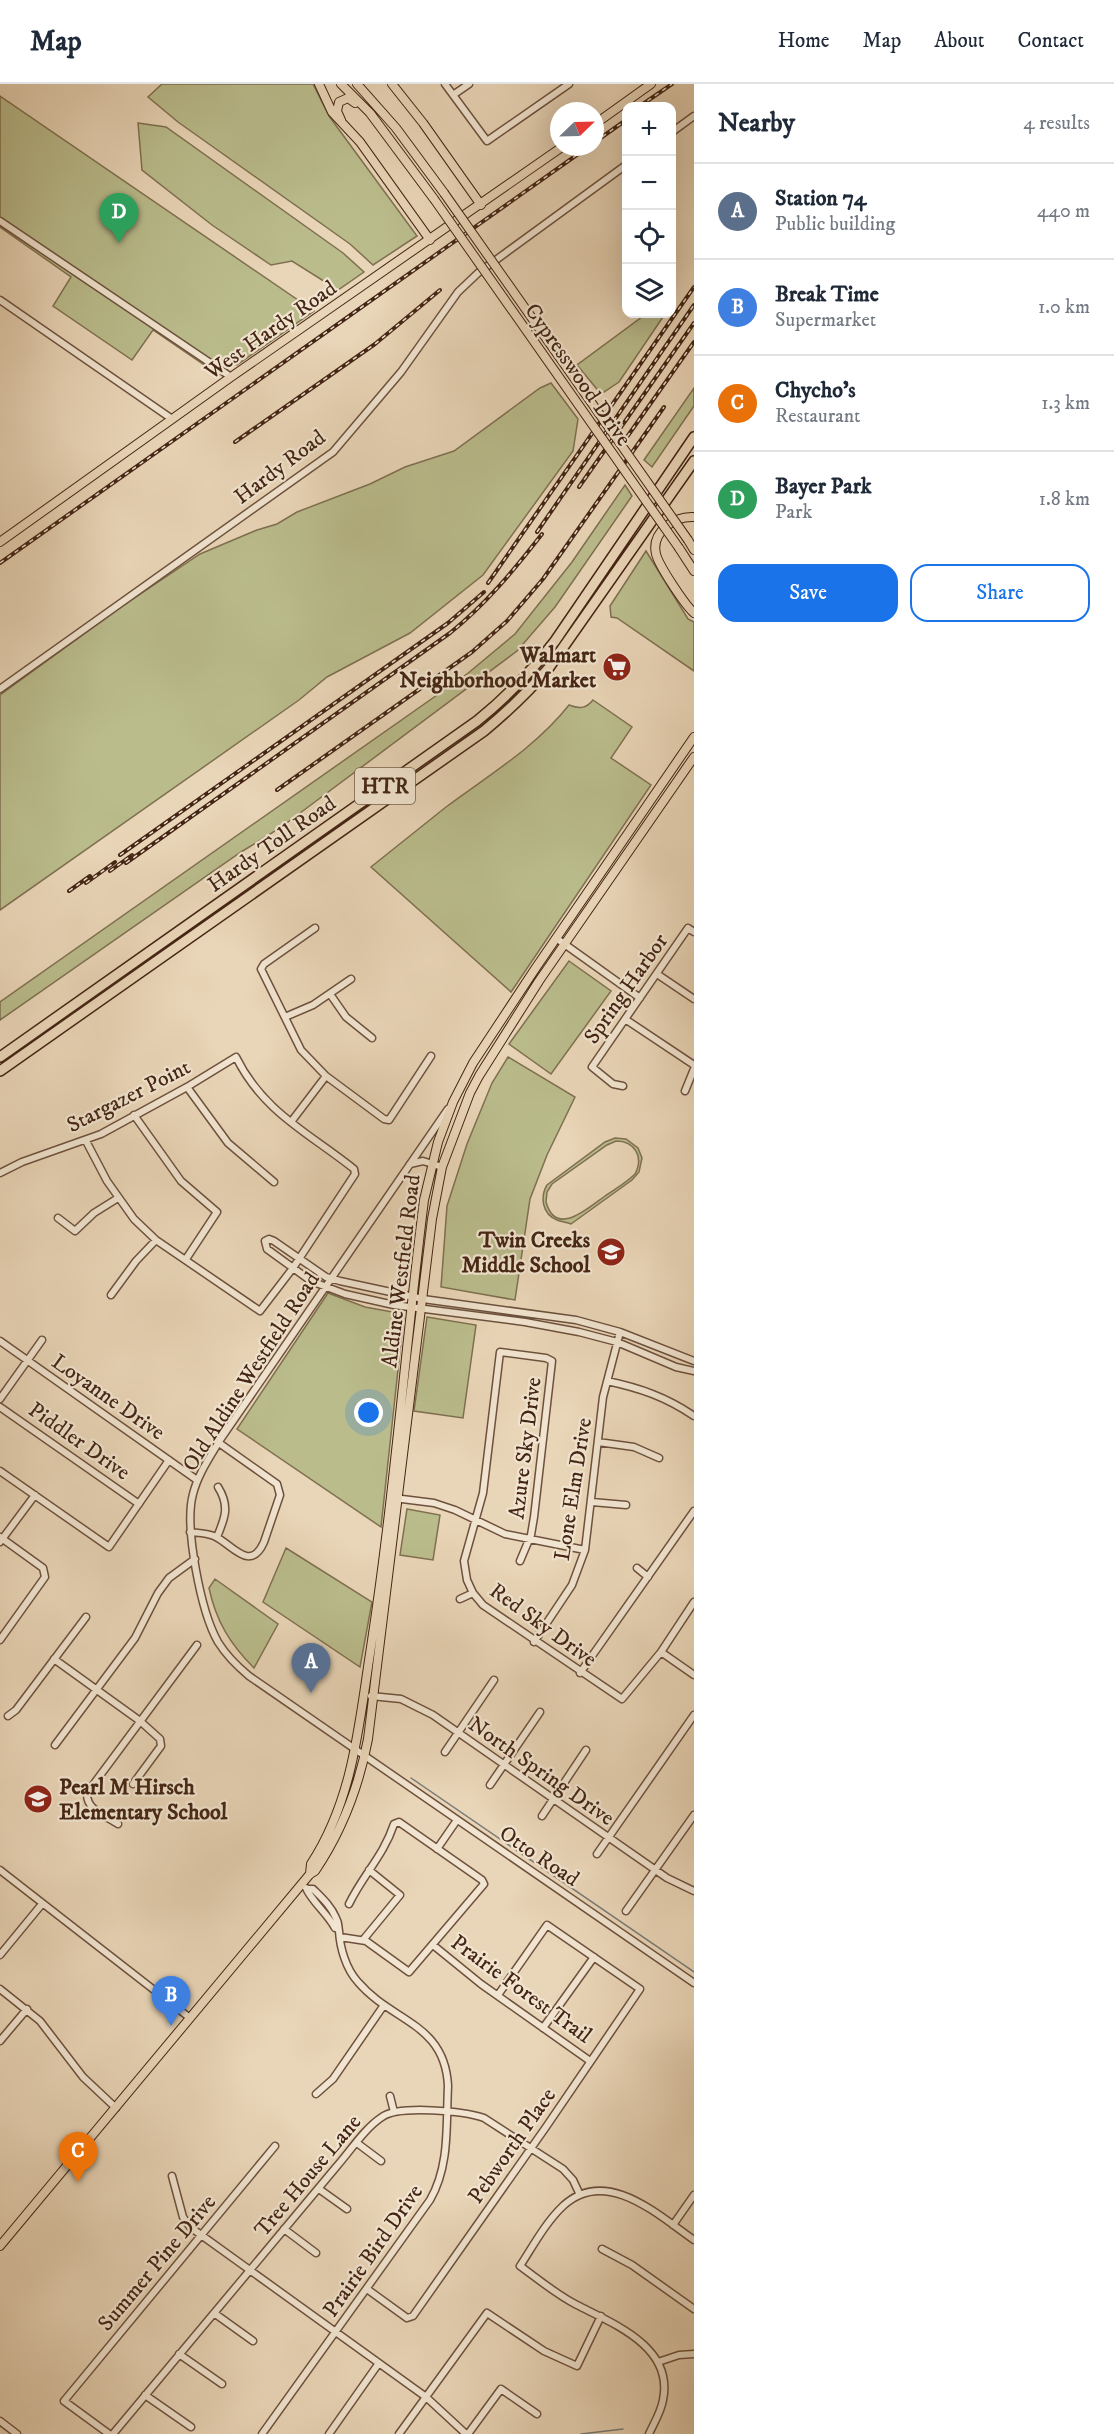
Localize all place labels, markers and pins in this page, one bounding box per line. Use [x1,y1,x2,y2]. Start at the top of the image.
pin: D [100,194,138,243]
place label: Walmart Neighborhood Market [399,642,596,694]
supermarket icon: Walmart Neighborhood Market [601,651,633,683]
place label: Twin Creeks Middle School [462,1227,591,1279]
school or university icon: Twin Creeks Middle School [595,1236,627,1268]
pin: A [292,1644,330,1693]
place label: Pearl M Hirsch Elementary School [59,1774,228,1826]
school or university icon: Pearl M Hirsch Elementary School [22,1783,54,1815]
pin: B [152,1976,190,2026]
pin: C [58,2132,98,2182]

